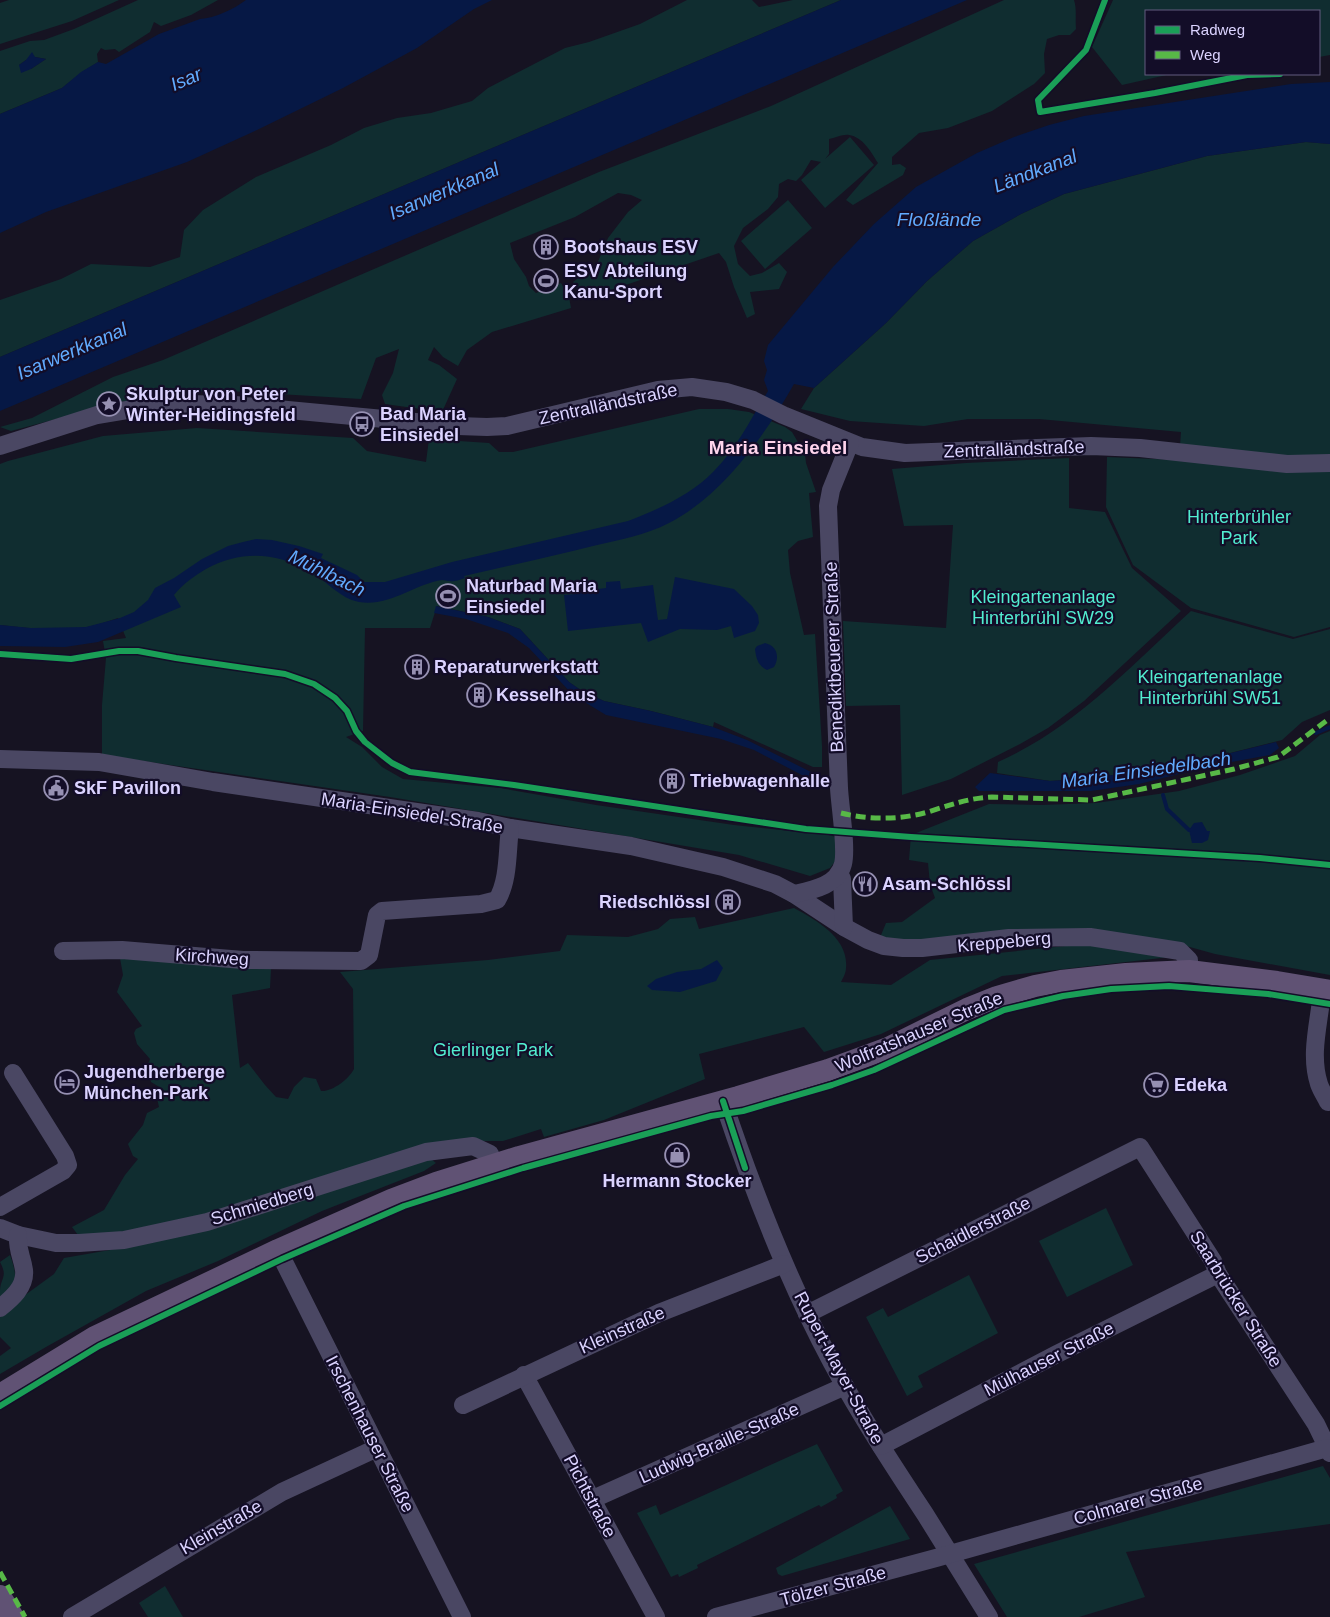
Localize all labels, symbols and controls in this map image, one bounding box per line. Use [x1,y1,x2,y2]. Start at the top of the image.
legend [1145,10,1320,75]
text: Radweg [1190,21,1245,38]
text: Weg [1190,46,1221,63]
water label: Isar [167,63,205,95]
water label: Ländkanal [990,145,1080,197]
water label: Isarwerkkanal [386,158,503,224]
water label: Floßlände [897,209,981,230]
building icon: Bootshaus ESV [533,234,559,260]
place label: Bootshaus ESV [564,237,698,257]
place label: ESV Abteilung Kanu-Sport [564,261,687,302]
sports icon: ESV Abteilung Kanu-Sport [533,268,559,294]
water label: Isarwerkkanal [14,318,131,384]
street label: Zentralländstraße [537,380,679,428]
place label: Skulptur von Peter Winter-Heidingsfeld [126,384,296,425]
place icon: Skulptur von Peter Winter-Heidingsfeld [96,391,122,417]
place label: Bad Maria Einsiedel [380,404,467,445]
bus stop icon: Bad Maria Einsiedel [349,411,375,437]
district label: Maria Einsiedel [709,437,847,458]
street label: Zentralländstraße [943,437,1085,461]
park label: Hinterbrühler Park [1187,507,1291,548]
water label: Mühlbach [285,546,369,600]
street label: Benediktbeuerer Straße [821,561,847,753]
place label: Naturbad Maria Einsiedel [466,576,598,617]
sports icon: Naturbad Maria Einsiedel [435,583,461,609]
park label: Kleingartenanlage Hinterbrühl SW29 [970,587,1116,628]
building icon: Reparaturwerkstatt [404,654,430,680]
place label: Reparaturwerkstatt [434,657,598,677]
park label: Kleingartenanlage Hinterbrühl SW51 [1137,667,1283,708]
building icon: Kesselhaus [466,682,492,708]
place label: Kesselhaus [496,685,596,705]
water label: Maria Einsiedelbach [1060,748,1232,792]
building icon: Triebwagenhalle [659,768,685,794]
place label: Triebwagenhalle [690,771,830,791]
public building icon: SkF Pavillon [43,775,69,801]
place label: SkF Pavillon [74,778,181,798]
street label: Maria-Einsiedel-Straße [320,789,504,837]
restaurant icon: Asam-Schlössl [852,871,878,897]
place label: Asam-Schlössl [882,874,1011,894]
building icon: Riedschlössl [715,889,741,915]
place label: Riedschlössl [599,892,710,912]
street label: Kreppeberg [956,928,1052,956]
street label: Kirchweg [174,944,250,970]
street label: Wolfratshauser Straße [832,988,1006,1076]
park label: Gierlinger Park [433,1040,554,1060]
place label: Jugendherberge München-Park [84,1062,225,1103]
hotel icon: Jugendherberge München-Park [54,1069,80,1095]
supermarket icon: Edeka [1143,1072,1169,1098]
place label: Edeka [1174,1075,1228,1095]
shop icon: Hermann Stocker [664,1142,690,1168]
place label: Hermann Stocker [602,1171,752,1191]
street label: Schmiedberg [208,1179,316,1229]
street label: Schaidlerstraße [912,1192,1034,1268]
street label: Saarbrücker Straße [1186,1227,1286,1371]
street label: Rupert-Mayer-Straße [790,1288,888,1448]
street label: Kleinstraße [576,1302,668,1358]
street label: Mülhauser Straße [981,1318,1117,1400]
street label: Irschenhauser Straße [322,1352,418,1516]
street label: Ludwig-Braille-Straße [636,1399,802,1487]
street label: Pichtstraße [560,1451,620,1541]
street label: Colmarer Straße [1071,1473,1205,1529]
street label: Kleinstraße [177,1496,265,1558]
street label: Tölzer Straße [778,1562,888,1610]

